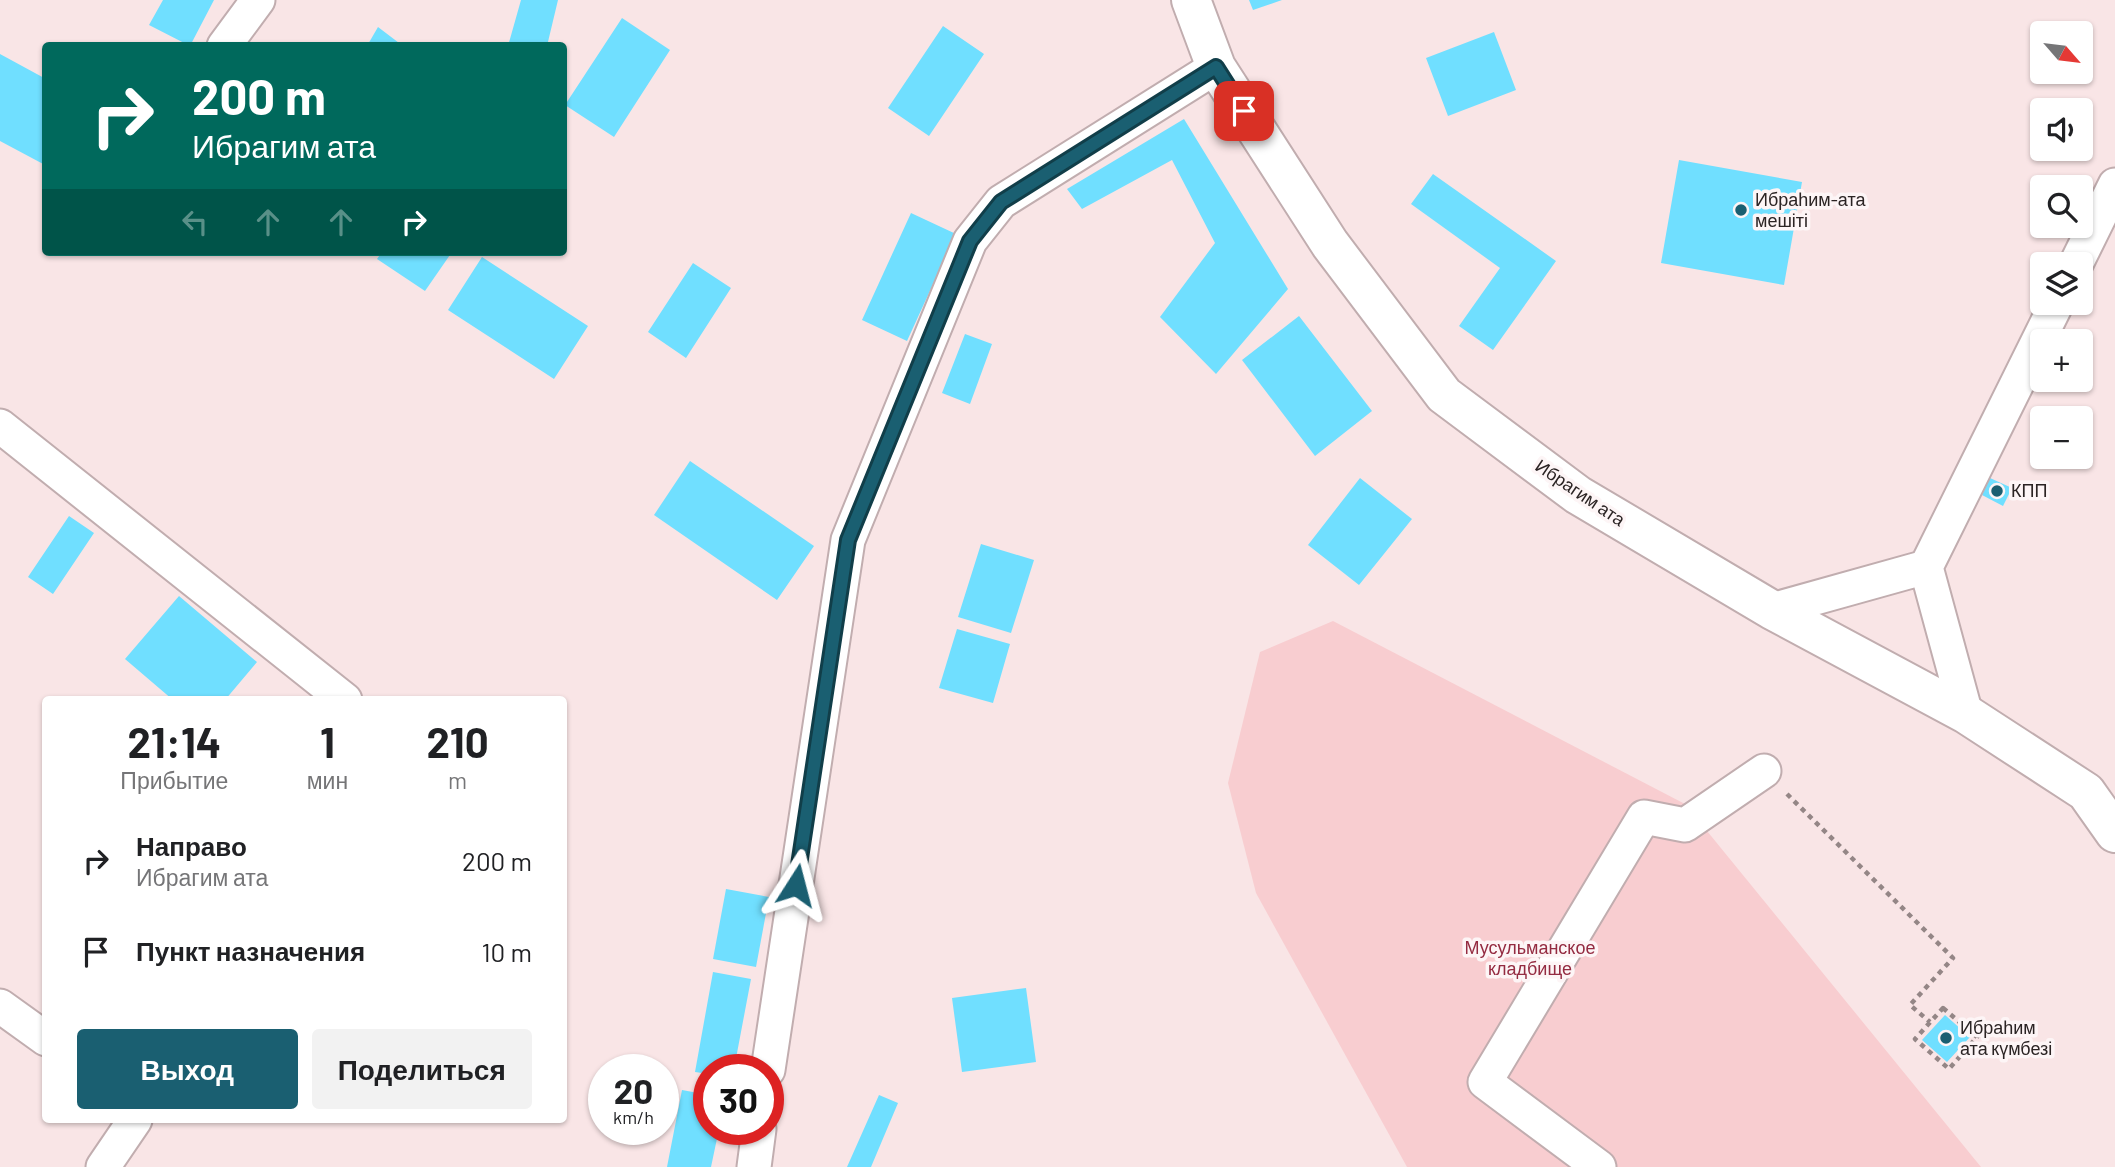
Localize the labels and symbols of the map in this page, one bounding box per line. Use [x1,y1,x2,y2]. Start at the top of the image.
north arrow [2030,21,2093,84]
pin [1214,81,1274,141]
place label: Ибраһим-ата мешіті [1755,188,1866,231]
marker: Ибраһим-ата мешіті [1733,202,1749,218]
street label: Ибрагим ата [1531,454,1630,531]
place label: КПП [2011,479,2047,501]
marker: КПП [1989,483,2005,499]
position arrow [759,848,833,922]
park label: Мусульманское кладбище [1465,936,1595,979]
place label: Ибраһим ата күмбезі [1960,1016,2052,1059]
marker: Ибраһим ата күмбезі [1938,1030,1954,1046]
speed limit sign: 30 [693,1054,784,1145]

